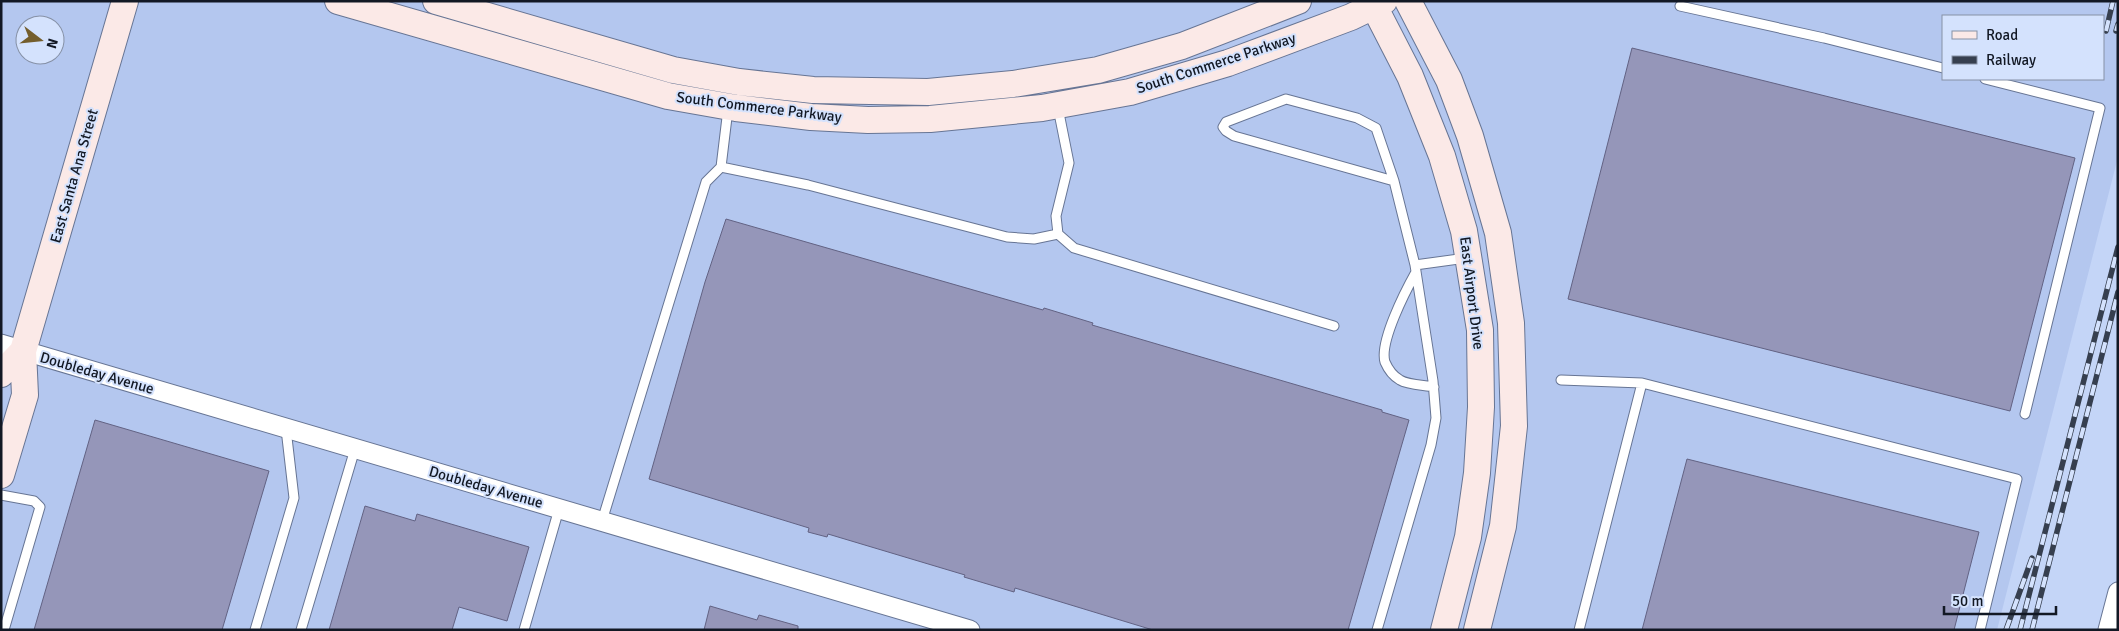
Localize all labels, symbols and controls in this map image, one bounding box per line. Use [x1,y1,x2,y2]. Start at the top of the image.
north arrow [15,15,65,65]
legend [1942,15,2104,80]
text: Road [1986,26,2018,44]
street label: South Commerce Parkway [1134,29,1298,97]
text: N [43,36,62,50]
text: Railway [1986,51,2036,69]
street label: South Commerce Parkway [675,88,843,126]
street label: East Santa Ana Street [46,107,102,245]
street label: East Airport Drive [1456,236,1488,350]
street label: Doubleday Avenue [38,348,156,398]
street label: Doubleday Avenue [427,462,545,512]
scale bar [1944,584,2056,616]
text: 50 m [1952,592,1983,610]

